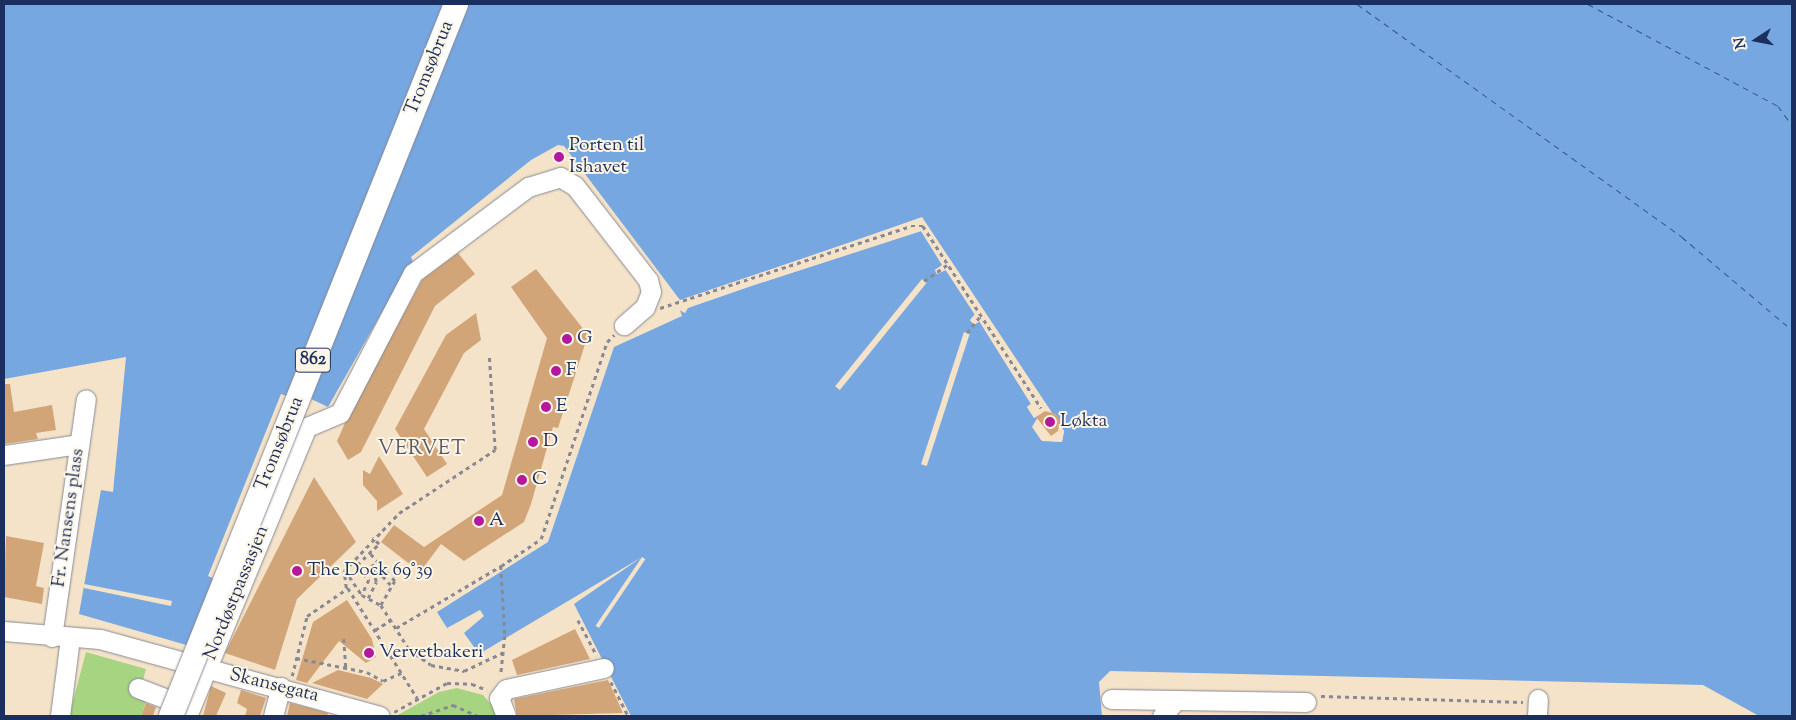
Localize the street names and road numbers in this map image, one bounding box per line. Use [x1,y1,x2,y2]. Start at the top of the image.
street label: Tromsøbrua [401,17,459,119]
road number: 862 [294,344,332,376]
street label: Tromsøbrua [251,393,309,495]
street label: Fr. Nansens plass [48,447,90,589]
street label: Nordøstpassasjen [200,522,274,664]
street label: Skansegata [227,664,321,708]

